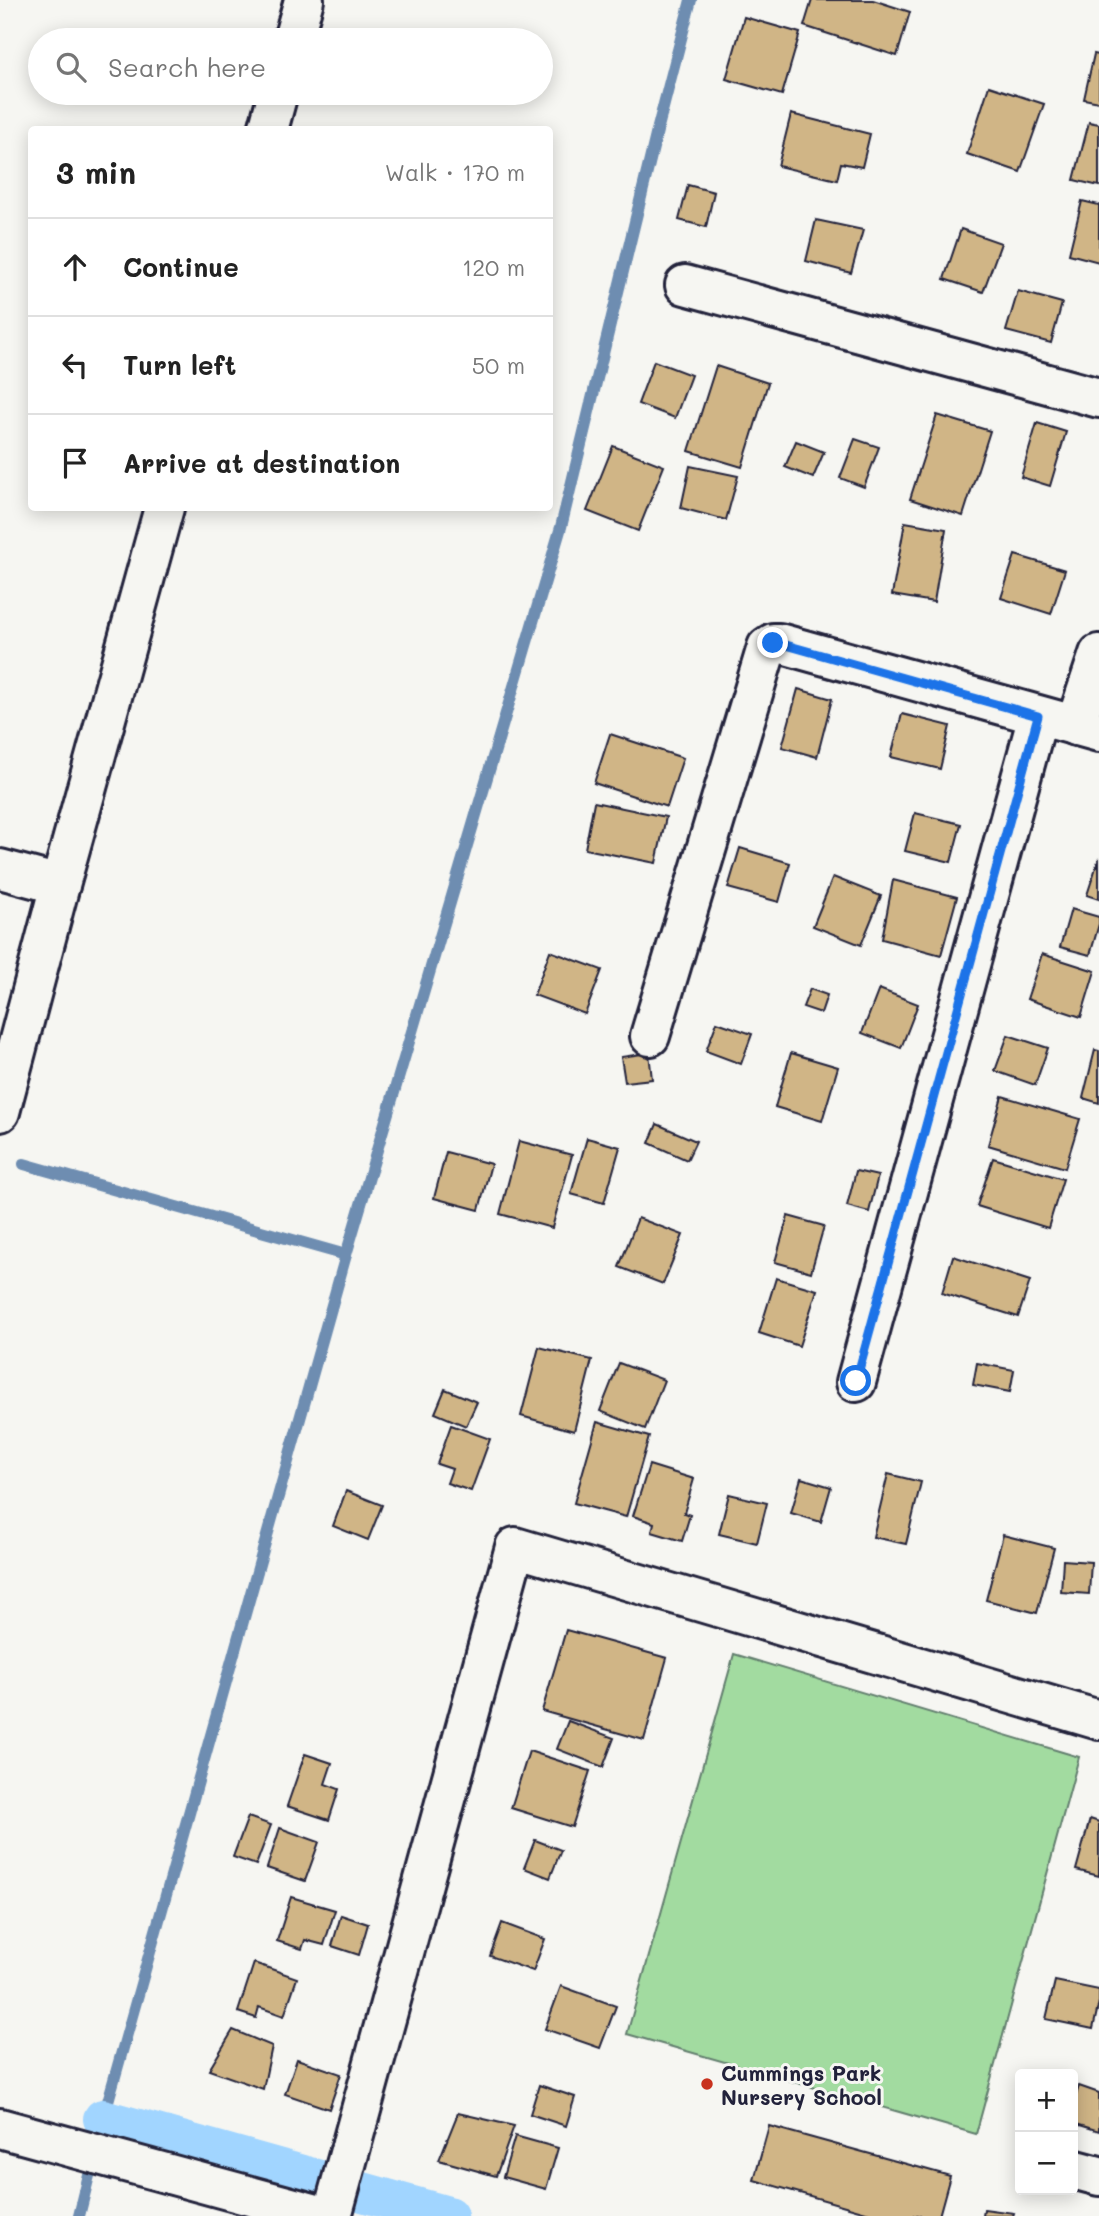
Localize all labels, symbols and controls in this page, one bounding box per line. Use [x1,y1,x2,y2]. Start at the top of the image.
search box [28,28,553,105]
icon: search [52,48,90,86]
text: Search here [108,50,266,84]
text: 3 min [56,152,136,192]
text: Walk · 170 m [385,157,525,187]
icon: ahead [56,248,94,286]
text: Continue [123,250,239,284]
text: 120 m [462,252,525,282]
icon: left [56,346,94,384]
text: Turn left [123,348,236,382]
text: 50 m [472,350,525,380]
icon: arrive [56,444,94,482]
text: Arrive at destination [123,446,400,480]
route end [757,627,788,658]
route start [840,1365,871,1396]
place label: Cummings Park Nursery School [721,2059,882,2111]
map controls [1015,2069,1078,2195]
button: + [1015,2069,1078,2132]
marker: Cummings Park Nursery School [699,2076,715,2092]
button: − [1015,2132,1078,2195]

